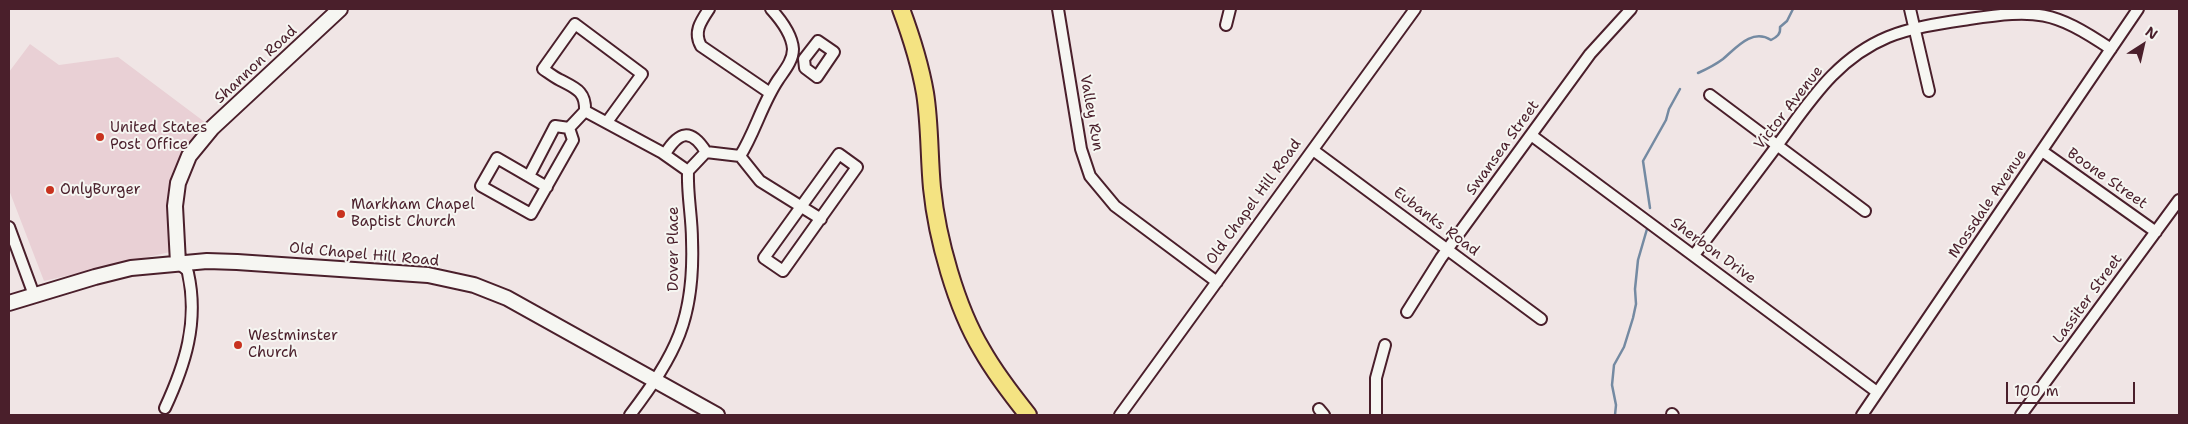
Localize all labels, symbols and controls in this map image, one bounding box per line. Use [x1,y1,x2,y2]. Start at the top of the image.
north arrow [2118,20,2168,70]
street label: Shannon Road [211,22,301,108]
text: N [2142,22,2161,43]
street label: Victor Avenue [1751,63,1827,153]
street label: Valley Run [1075,74,1107,152]
street label: Swansea Street [1463,97,1543,199]
place label: United States Post Office [110,119,208,154]
marker: United States Post Office [94,131,106,143]
street label: Old Chapel Hill Road [1202,136,1306,268]
street label: Boone Street [2063,145,2151,213]
street label: Mossdale Avenue [1945,146,2031,262]
place label: OnlyBurger [60,181,141,199]
marker: OnlyBurger [44,184,56,196]
street label: Eubanks Road [1389,184,1483,260]
place label: Markham Chapel Baptist Church [351,196,475,231]
street label: Dover Place [665,206,683,292]
marker: Markham Chapel Baptist Church [335,208,347,220]
street label: Sherbon Drive [1667,214,1759,288]
street label: Old Chapel Hill Road [288,239,440,271]
street label: Lassiter Street [2049,251,2127,347]
place label: Westminster Church [248,327,338,362]
marker: Westminster Church [232,339,244,351]
scale bar [2008,372,2137,404]
text: 100 m [2014,381,2059,401]

